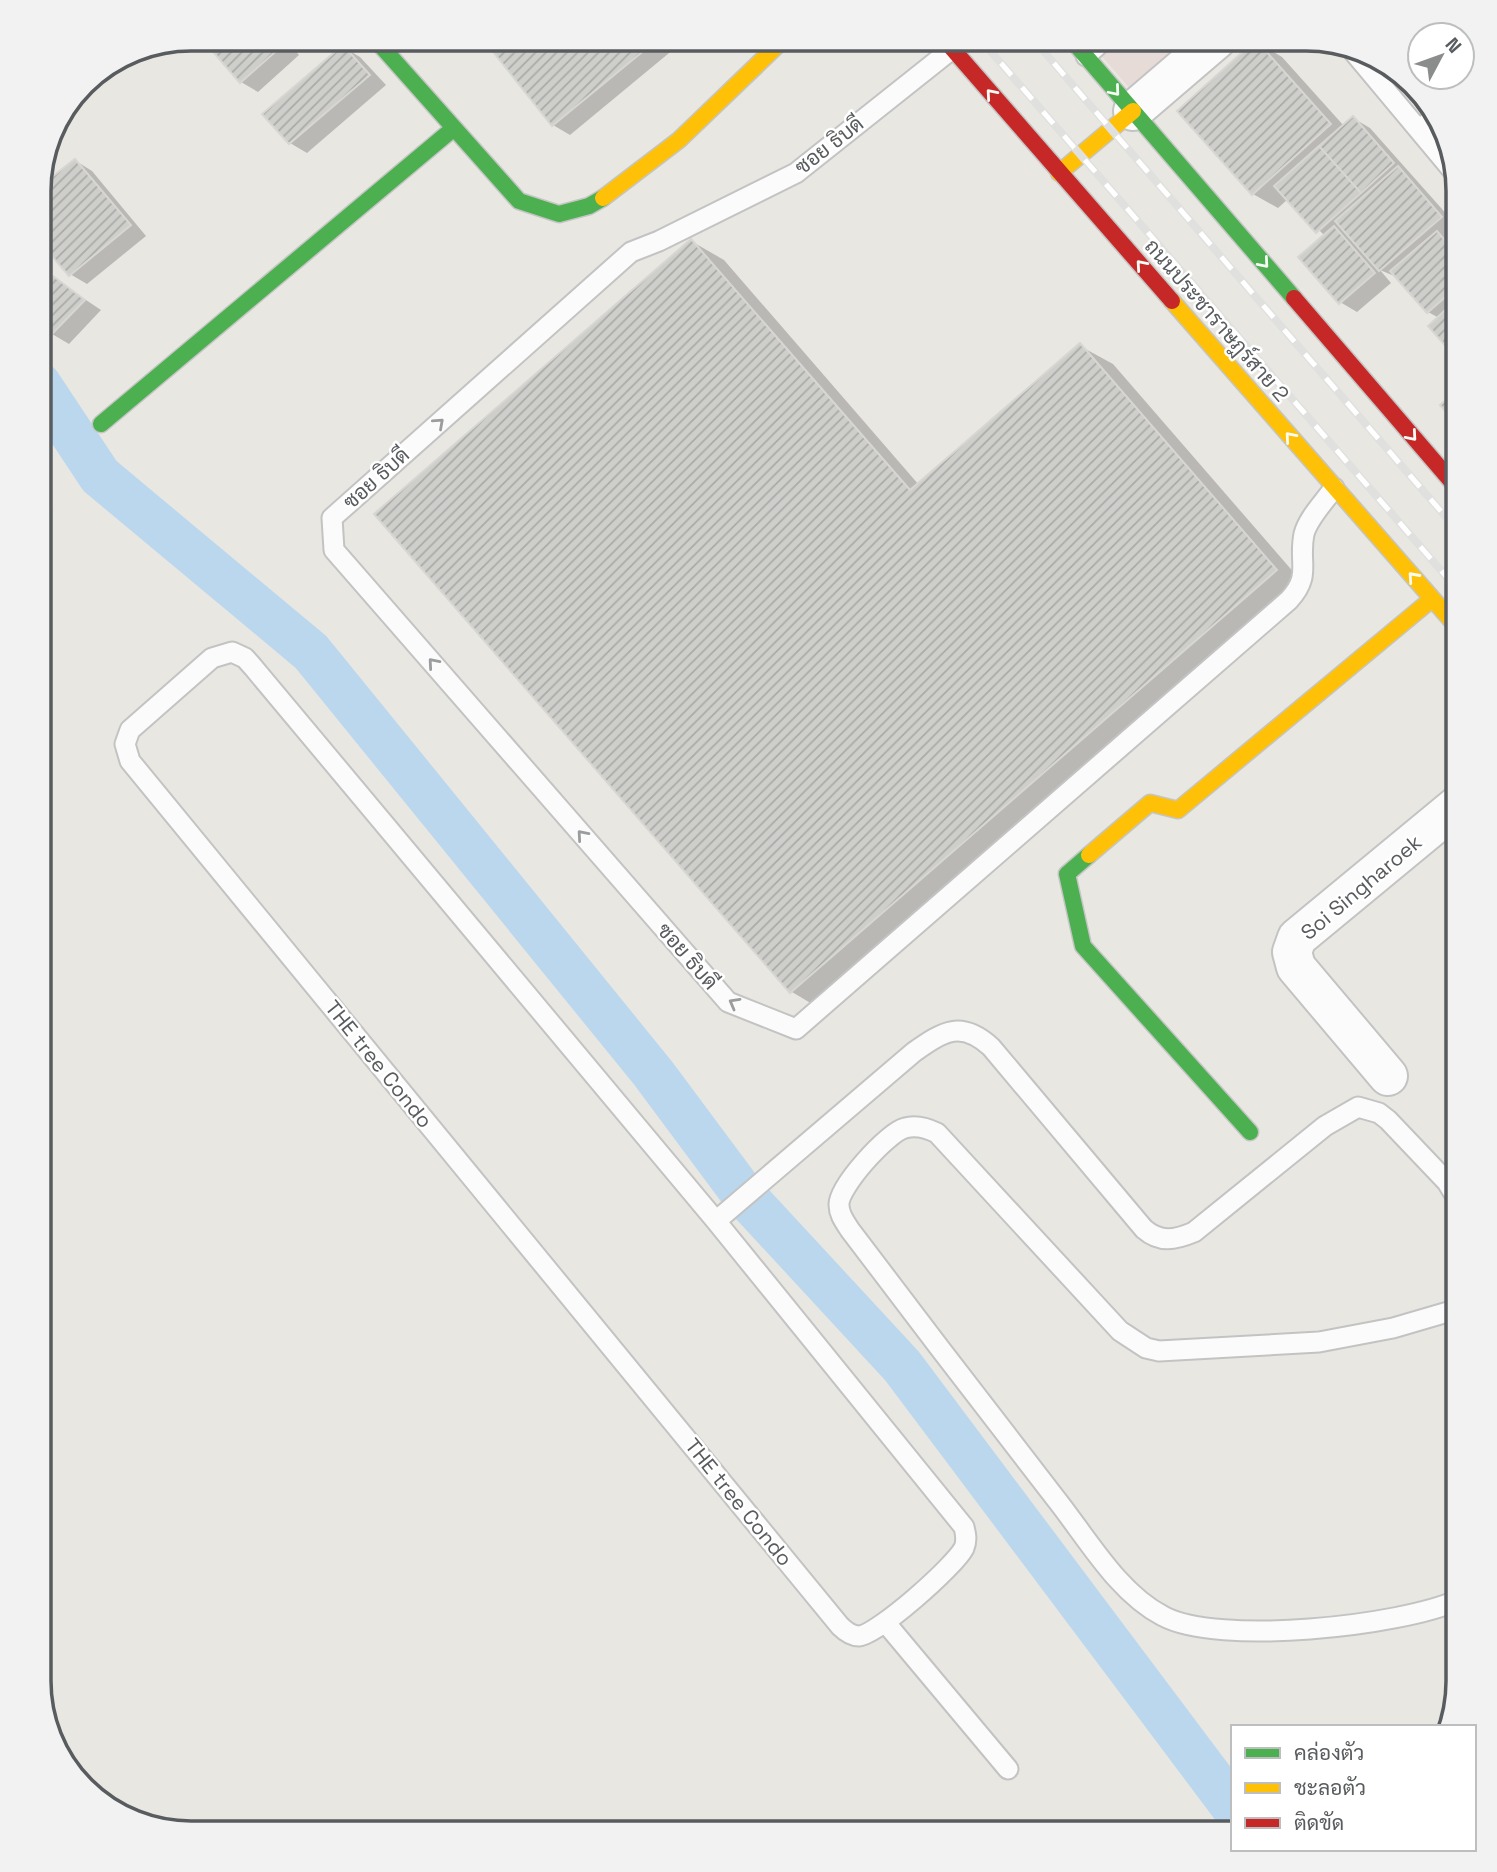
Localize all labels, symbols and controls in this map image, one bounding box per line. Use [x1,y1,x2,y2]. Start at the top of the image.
north arrow [1406,21,1476,91]
text: N [1440,32,1467,58]
one-way arrow [1107,83,1120,95]
one-way arrow [987,89,999,102]
street label: ซอย ธิบดี [789,110,869,180]
street label: ถนนประชาราษฎร์สาย 2 [1138,233,1295,408]
one-way arrow [1256,255,1268,268]
one-way arrow [1137,260,1149,273]
one-way arrow [431,418,444,431]
one-way arrow [1404,427,1416,440]
one-way arrow [1286,432,1298,445]
street label: ซอย ธิบดี [337,441,415,515]
one-way arrow [1409,572,1421,585]
one-way arrow [429,658,441,671]
street label: Soi Singharoek [1295,828,1427,946]
one-way arrow [578,830,590,843]
street label: ซอย ธิบดี [652,917,724,995]
street label: THE tree Condo [319,995,439,1133]
one-way arrow [728,998,741,1011]
street label: THE tree Condo [679,1433,799,1571]
legend [1231,1725,1476,1851]
text: คล่องตัว [1294,1739,1364,1766]
text: ชะลอตัว [1294,1774,1366,1801]
text: ติดขัด [1294,1809,1344,1836]

